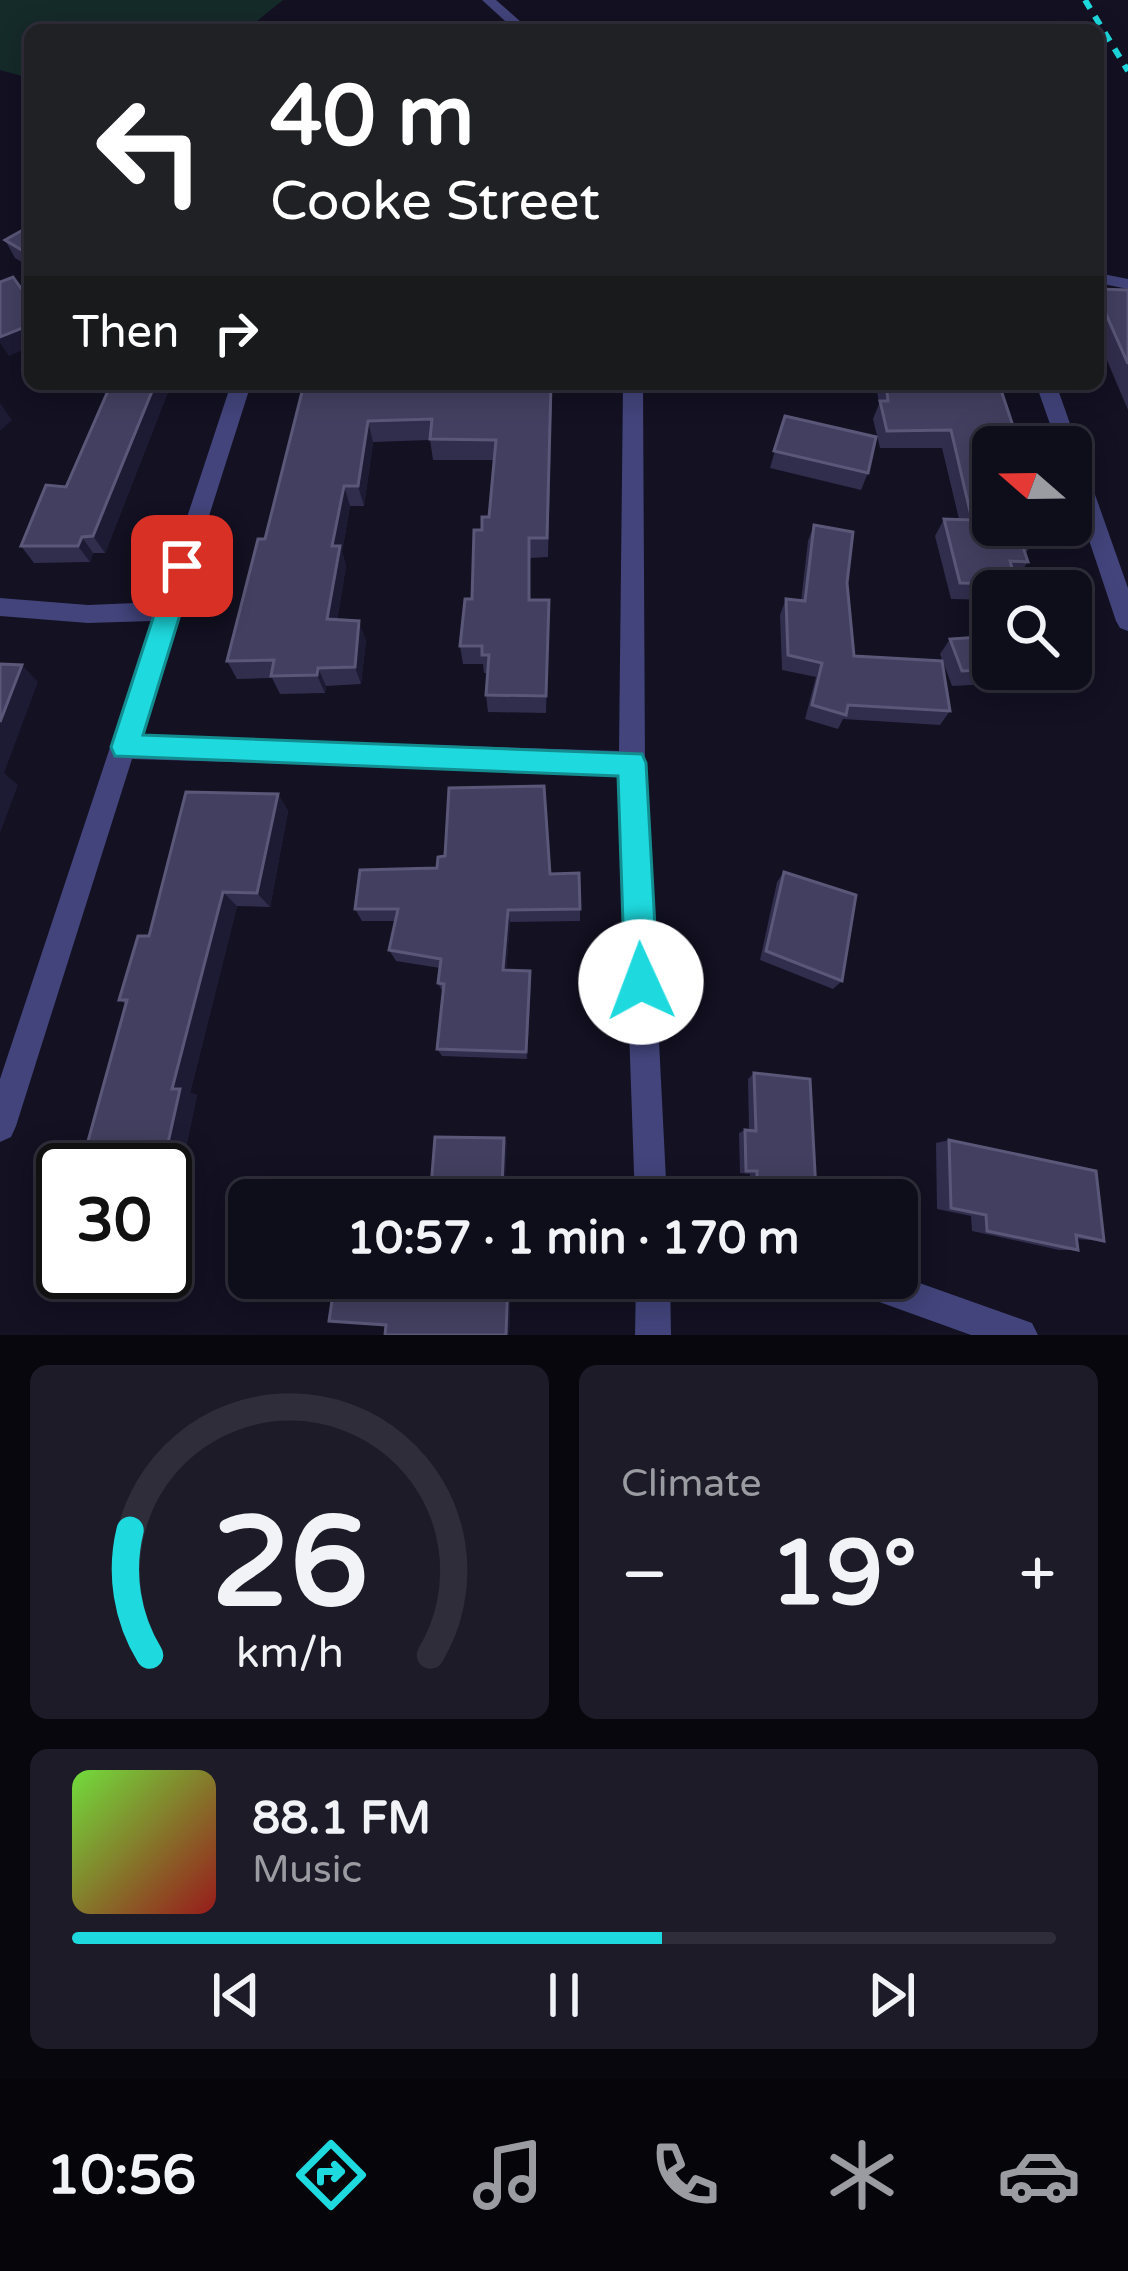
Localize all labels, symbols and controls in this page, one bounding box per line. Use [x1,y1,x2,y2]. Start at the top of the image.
text: 40 m [270,67,474,168]
icon: left [72,72,228,228]
text: Cooke Street [270,169,600,234]
icon: right [203,300,269,366]
text: Then [72,306,179,360]
north arrow [972,426,1092,546]
map controls [972,426,1092,690]
pin [131,515,233,617]
icon: arrive [149,533,215,599]
button: search [972,570,1092,690]
position arrow [578,919,704,1045]
speed limit sign: 30 [36,1143,192,1299]
text: 10:57 · 1 min · 170 m [347,1212,799,1266]
text: Climate [621,1460,761,1507]
text: 26 [211,1489,368,1640]
text: 19° [770,1520,917,1629]
text: − [621,1535,668,1615]
text: + [1019,1535,1056,1615]
text: km/h [236,1628,343,1679]
text: 88.1 FM [252,1792,431,1846]
text: Music [252,1846,362,1893]
icon: previous [203,1962,269,2028]
icon: pause [531,1962,597,2028]
icon: next [859,1962,925,2028]
icon: directions [289,2133,373,2217]
icon: music [466,2133,550,2217]
icon: phone [643,2133,727,2217]
icon: climate [820,2133,904,2217]
icon: car [997,2133,1081,2217]
text: 10:56 [47,2143,196,2208]

